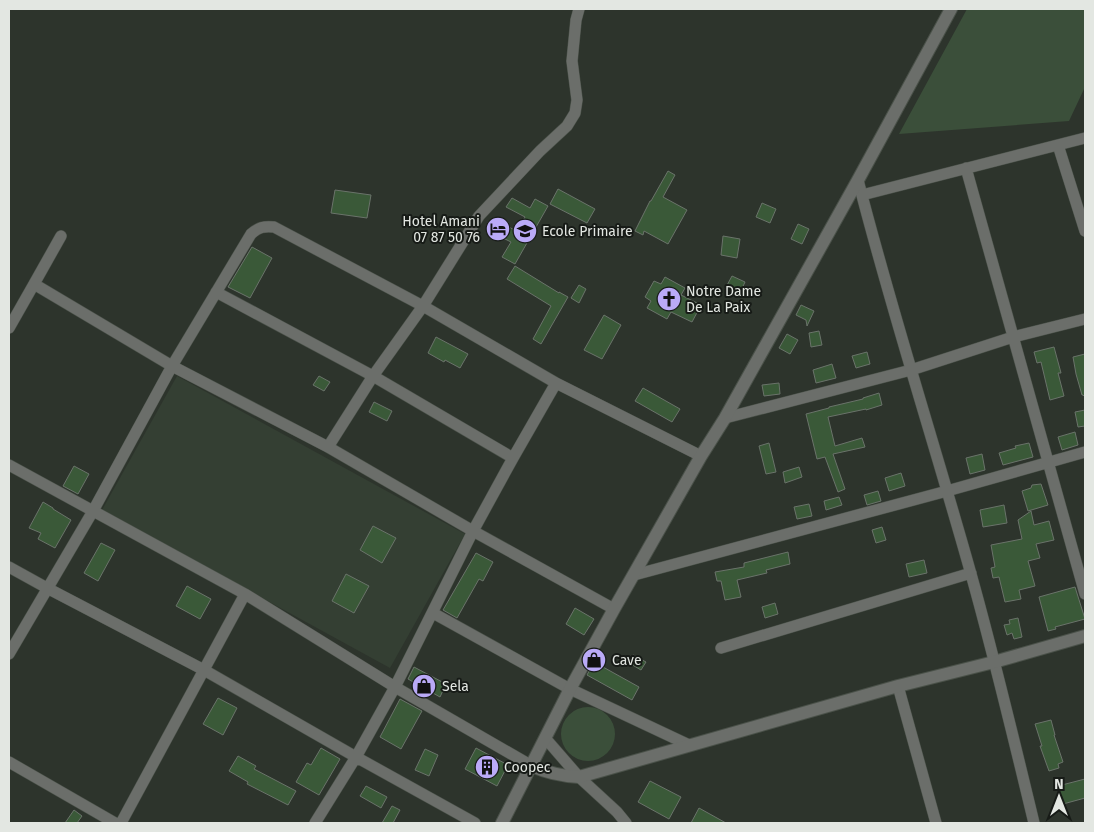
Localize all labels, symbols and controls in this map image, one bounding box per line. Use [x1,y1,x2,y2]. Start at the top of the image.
place label: Hotel Amani 07 87 50 76 [402,213,480,246]
hotel icon: Hotel Amani 07 87 50 76 [485,216,511,242]
school or university icon: Ecole Primaire [512,218,538,244]
place label: Ecole Primaire [542,223,633,240]
place label: Notre Dame De La Paix [686,283,761,316]
church icon: Notre Dame De La Paix [656,286,682,312]
shop icon: Cave [581,647,607,673]
place label: Cave [612,652,642,669]
shop icon: Sela [411,673,437,699]
place label: Sela [442,678,469,695]
building icon: Coopec [474,754,500,780]
place label: Coopec [504,759,551,776]
north arrow [1034,772,1084,822]
text: N [1054,776,1064,793]

